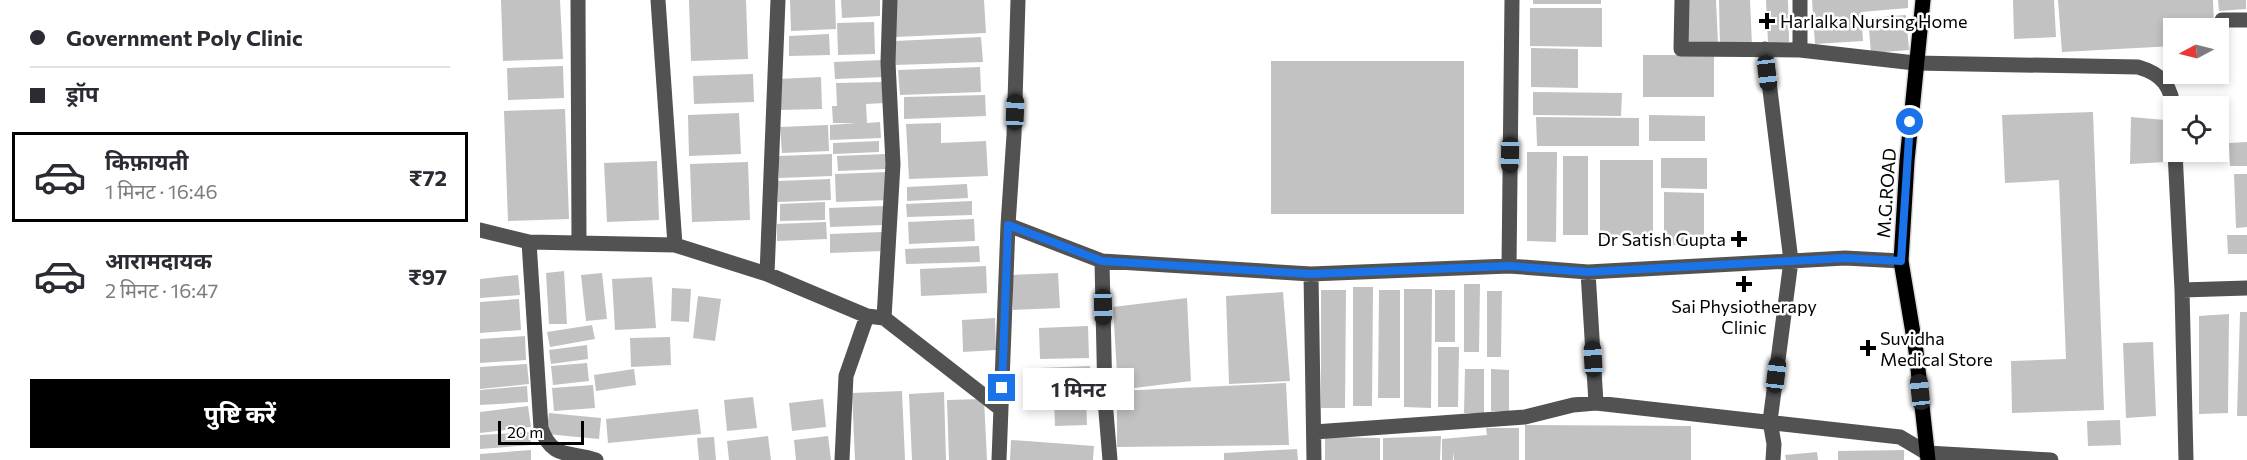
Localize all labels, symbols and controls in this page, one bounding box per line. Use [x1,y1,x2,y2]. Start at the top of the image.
place label: Harlalka Nursing Home [1780,10,1968,32]
marker: Harlalka Nursing Home [1758,12,1776,30]
north arrow [2163,18,2229,84]
map controls [2163,18,2229,162]
text: Government Poly Clinic [66,24,303,51]
car [1756,54,1778,92]
text: ड्रॉप [66,80,99,107]
car [1005,94,1025,130]
button: locate [2163,96,2229,162]
route start [1896,108,1923,135]
car [1501,137,1519,173]
street label: M.G.ROAD [1872,147,1900,239]
text: किफ़ायती [105,148,189,175]
icon: car [33,150,87,204]
text: ₹72 [409,164,447,191]
text: 1 मिनट · 16:46 [105,179,218,203]
place label: Dr Satish Gupta [1598,228,1726,250]
marker: Dr Satish Gupta [1730,230,1748,248]
text: आरामदायक [105,247,212,274]
icon: car [33,249,87,303]
text: ₹97 [408,263,447,290]
marker: Sai Physiotherapy Clinic [1735,275,1753,293]
text: 2 मिनट · 16:47 [105,278,218,302]
car [1094,289,1112,325]
place label: Sai Physiotherapy Clinic [1671,295,1817,338]
place label: Suvidha Medical Store [1880,327,1993,370]
car [1583,341,1603,377]
marker: Suvidha Medical Store [1861,341,1875,355]
car [1765,356,1787,394]
callout: 1 मिनट [1023,367,1134,409]
car [1909,373,1931,411]
route end [988,374,1015,401]
text: 1 मिनट [1051,377,1106,401]
button: पुष्टि करें [30,379,450,448]
scale bar [498,418,584,446]
text: 20 m [507,422,543,441]

